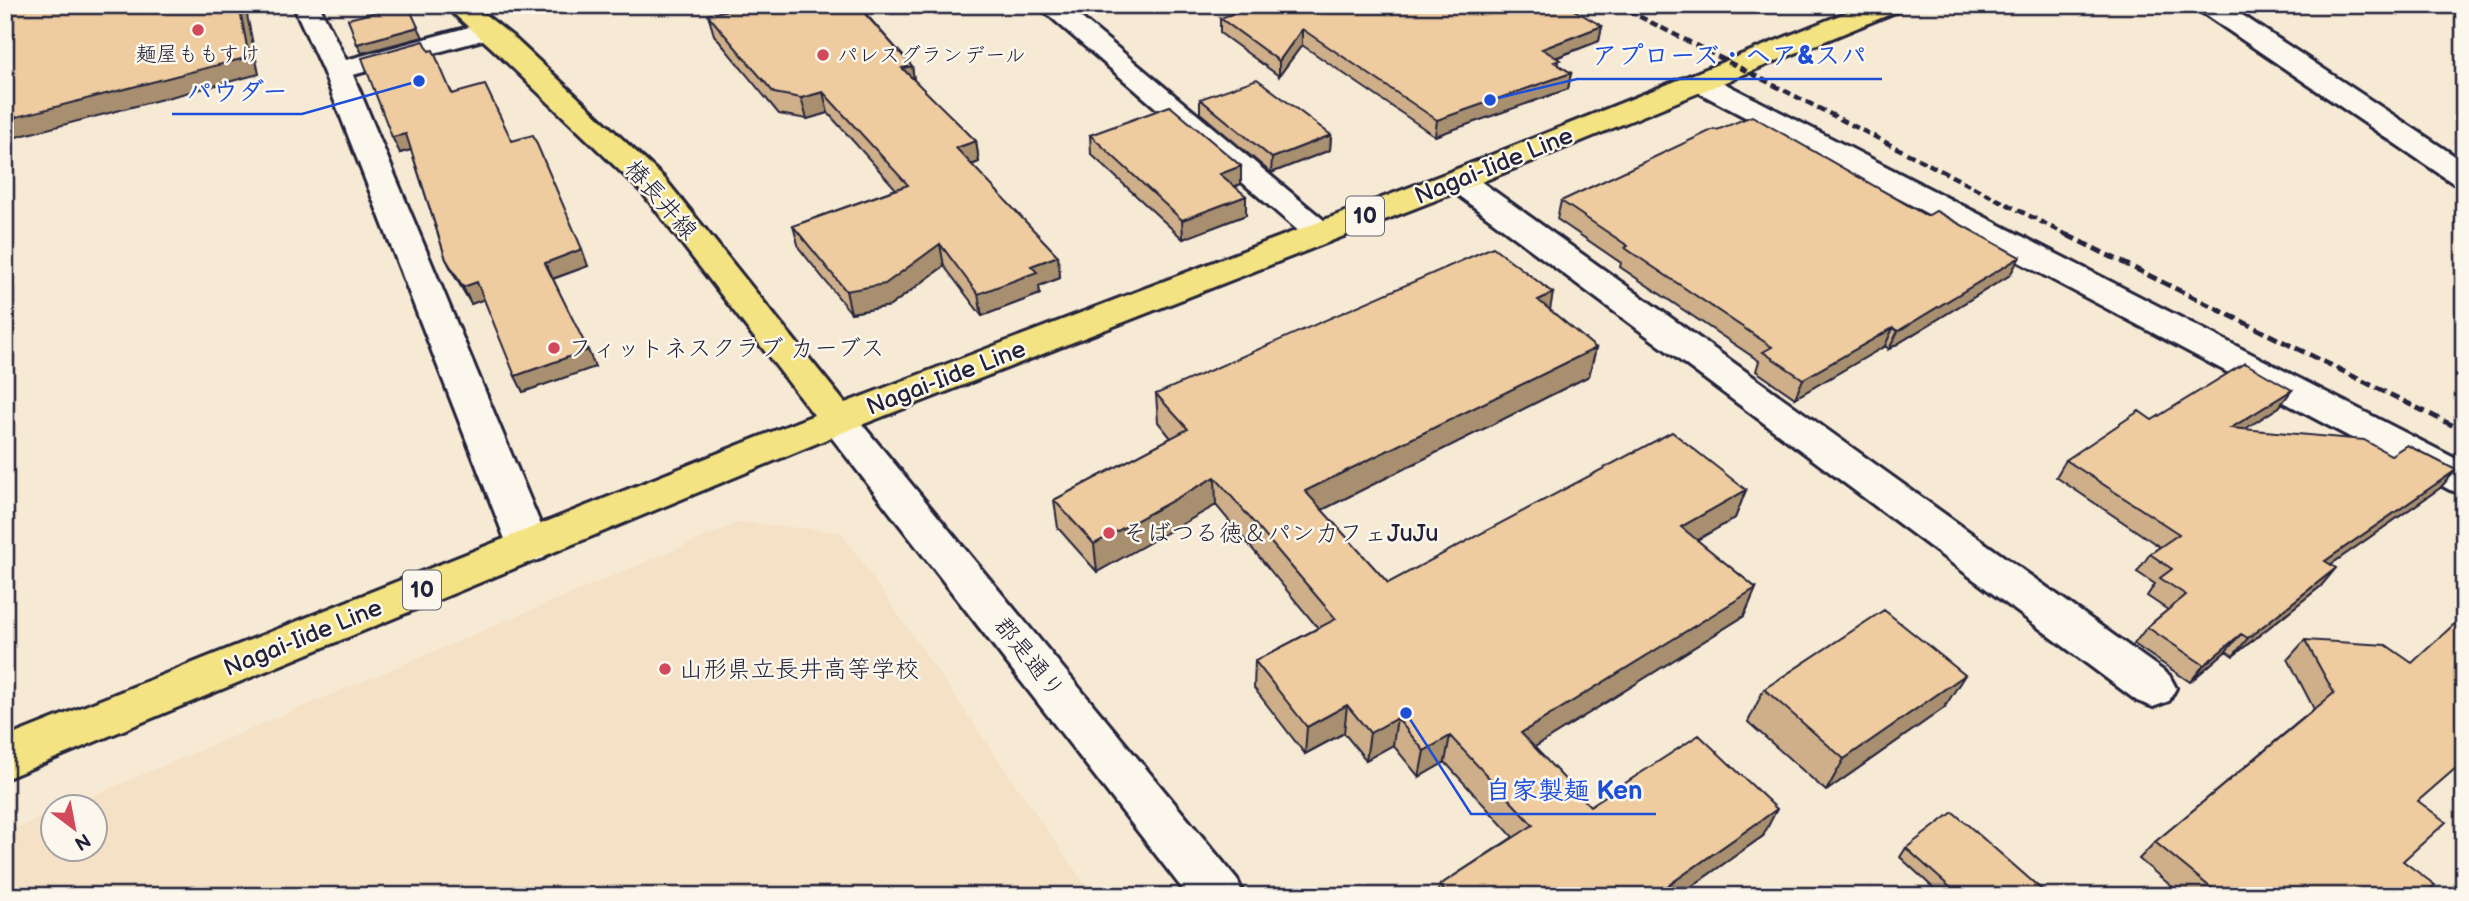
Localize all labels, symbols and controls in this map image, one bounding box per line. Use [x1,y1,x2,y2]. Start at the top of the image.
marker: 麺屋ももすけ [190,22,206,38]
callout: アプローズ・ヘア&スパ [1577,32,1882,79]
text: アプローズ・ヘア&スパ [1591,41,1867,72]
place label: 麺屋ももすけ [136,42,260,67]
place label: パレスグランデール [837,43,1026,68]
marker: パレスグランデール [815,47,831,63]
callout: パウダー [172,67,302,114]
text: パウダー [186,77,288,108]
street label: Nagai-Iide Line [1411,121,1577,211]
street label: 椿長井線 [619,154,703,246]
road number: 10 [1346,196,1384,236]
place label: フィットネスクラブ カーブス [568,334,885,363]
street label: Nagai-Iide Line [862,334,1030,422]
marker: フィットネスクラブ カーブス [546,340,562,356]
place label: そばつる徳＆パンカフェJuJu [1123,519,1439,548]
marker: そばつる徳＆パンカフェJuJu [1101,525,1117,541]
road number: 10 [403,570,441,610]
street label: Nagai-Iide Line [220,593,386,683]
street label: 郡是通り [988,612,1070,704]
place label: 山形県立長井高等学校 [679,655,919,684]
marker: 山形県立長井高等学校 [657,661,673,677]
callout: 自家製麺 Ken [1471,767,1656,814]
text: 自家製麺 Ken [1485,776,1643,807]
north arrow [38,792,108,862]
text: N [70,828,94,855]

